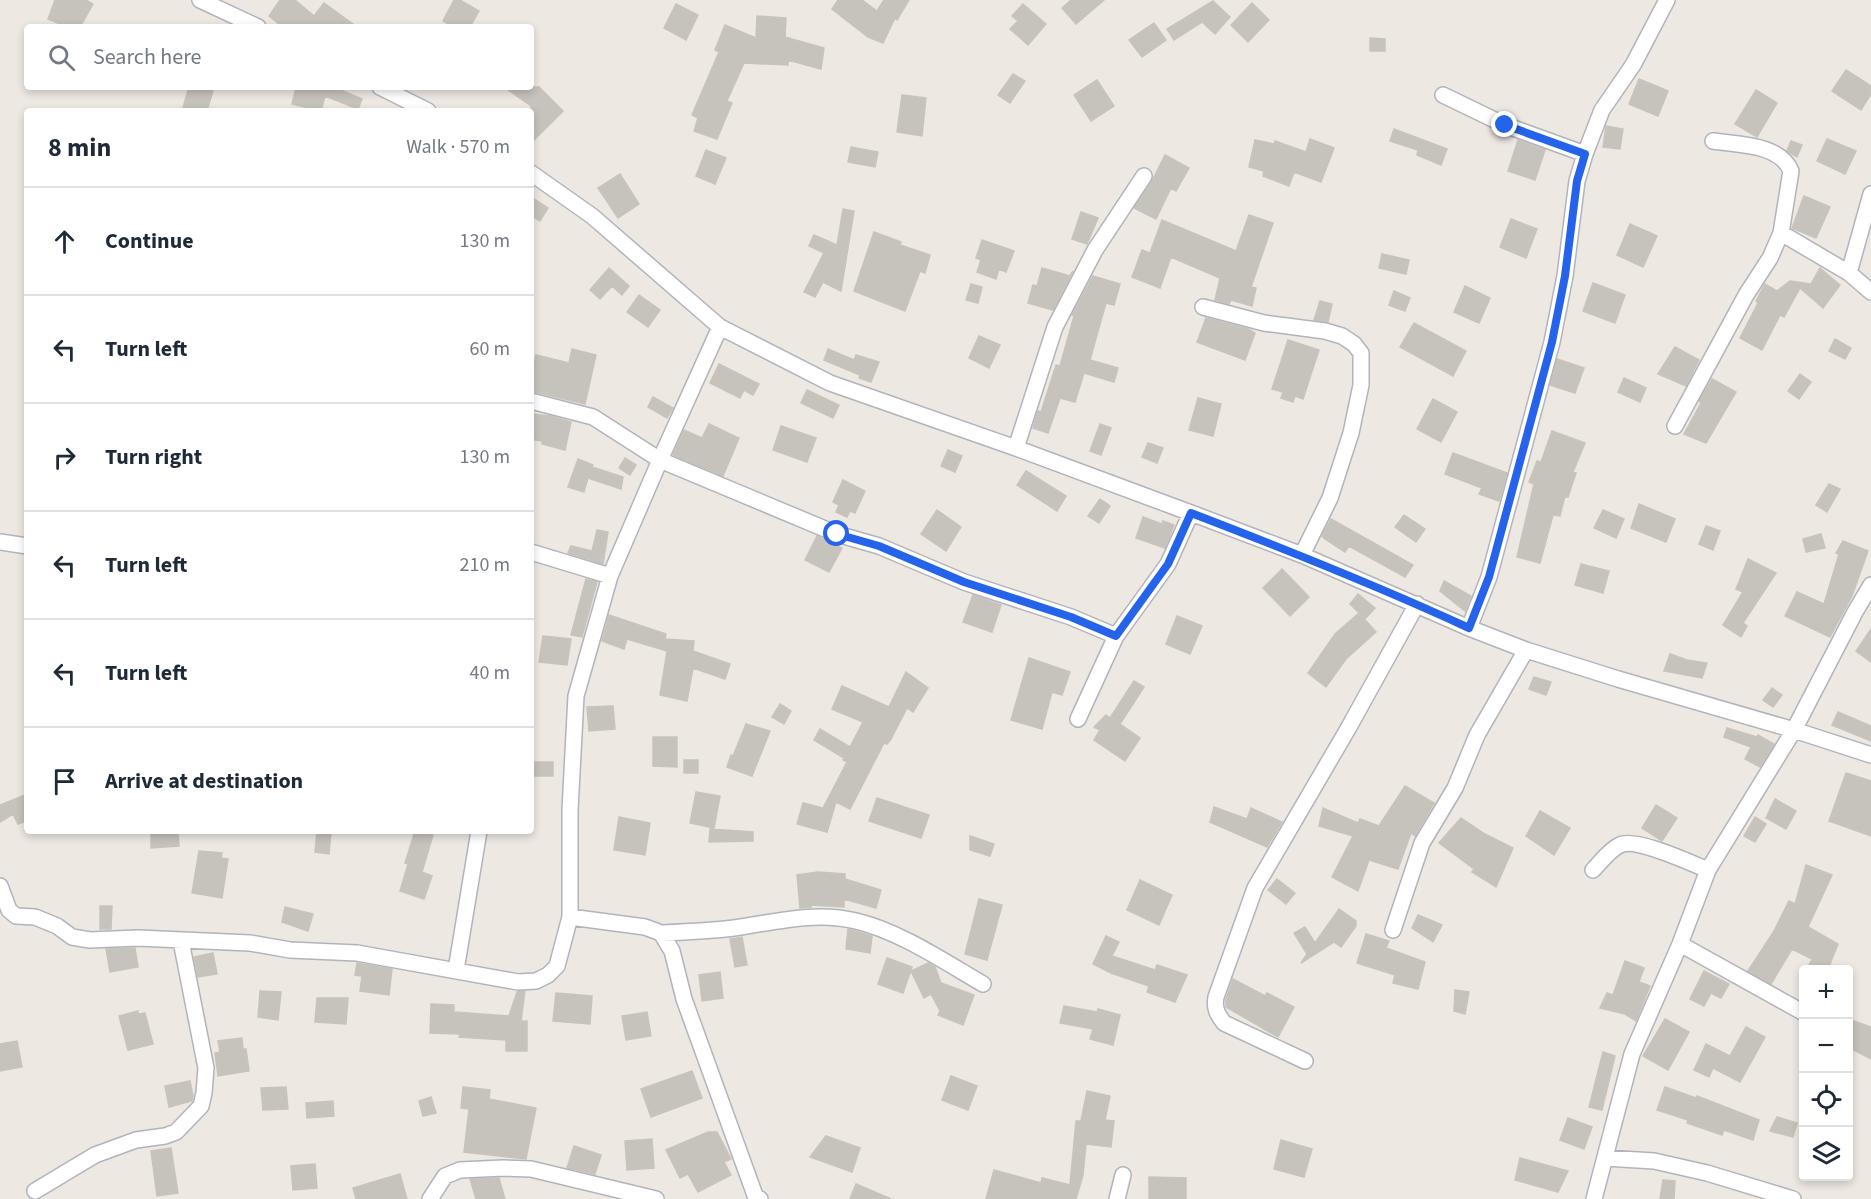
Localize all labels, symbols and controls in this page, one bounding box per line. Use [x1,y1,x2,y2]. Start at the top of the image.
search box [24,24,534,90]
icon: search [45,41,78,74]
text: Search here [93,41,201,73]
route end [1491,111,1517,137]
text: 8 min [48,129,111,166]
text: Walk · 570 m [406,133,510,161]
icon: ahead [48,225,81,258]
text: Continue [105,225,194,257]
text: 130 m [460,227,510,255]
icon: left [48,333,81,366]
text: Turn left [105,333,187,365]
text: 60 m [470,335,510,363]
icon: right [48,441,81,474]
text: Turn right [105,441,202,473]
text: 130 m [460,443,510,471]
route start [823,520,849,546]
icon: left [48,549,81,582]
text: Turn left [105,549,187,581]
text: 210 m [460,551,510,579]
icon: left [48,657,81,690]
text: Turn left [105,657,187,689]
text: 40 m [470,659,510,687]
icon: arrive [48,765,81,798]
text: Arrive at destination [105,765,303,797]
map controls [1799,965,1853,1181]
button: + [1799,965,1853,1019]
button: − [1799,1019,1853,1073]
button: locate [1799,1073,1853,1127]
button: layers [1799,1127,1853,1181]

